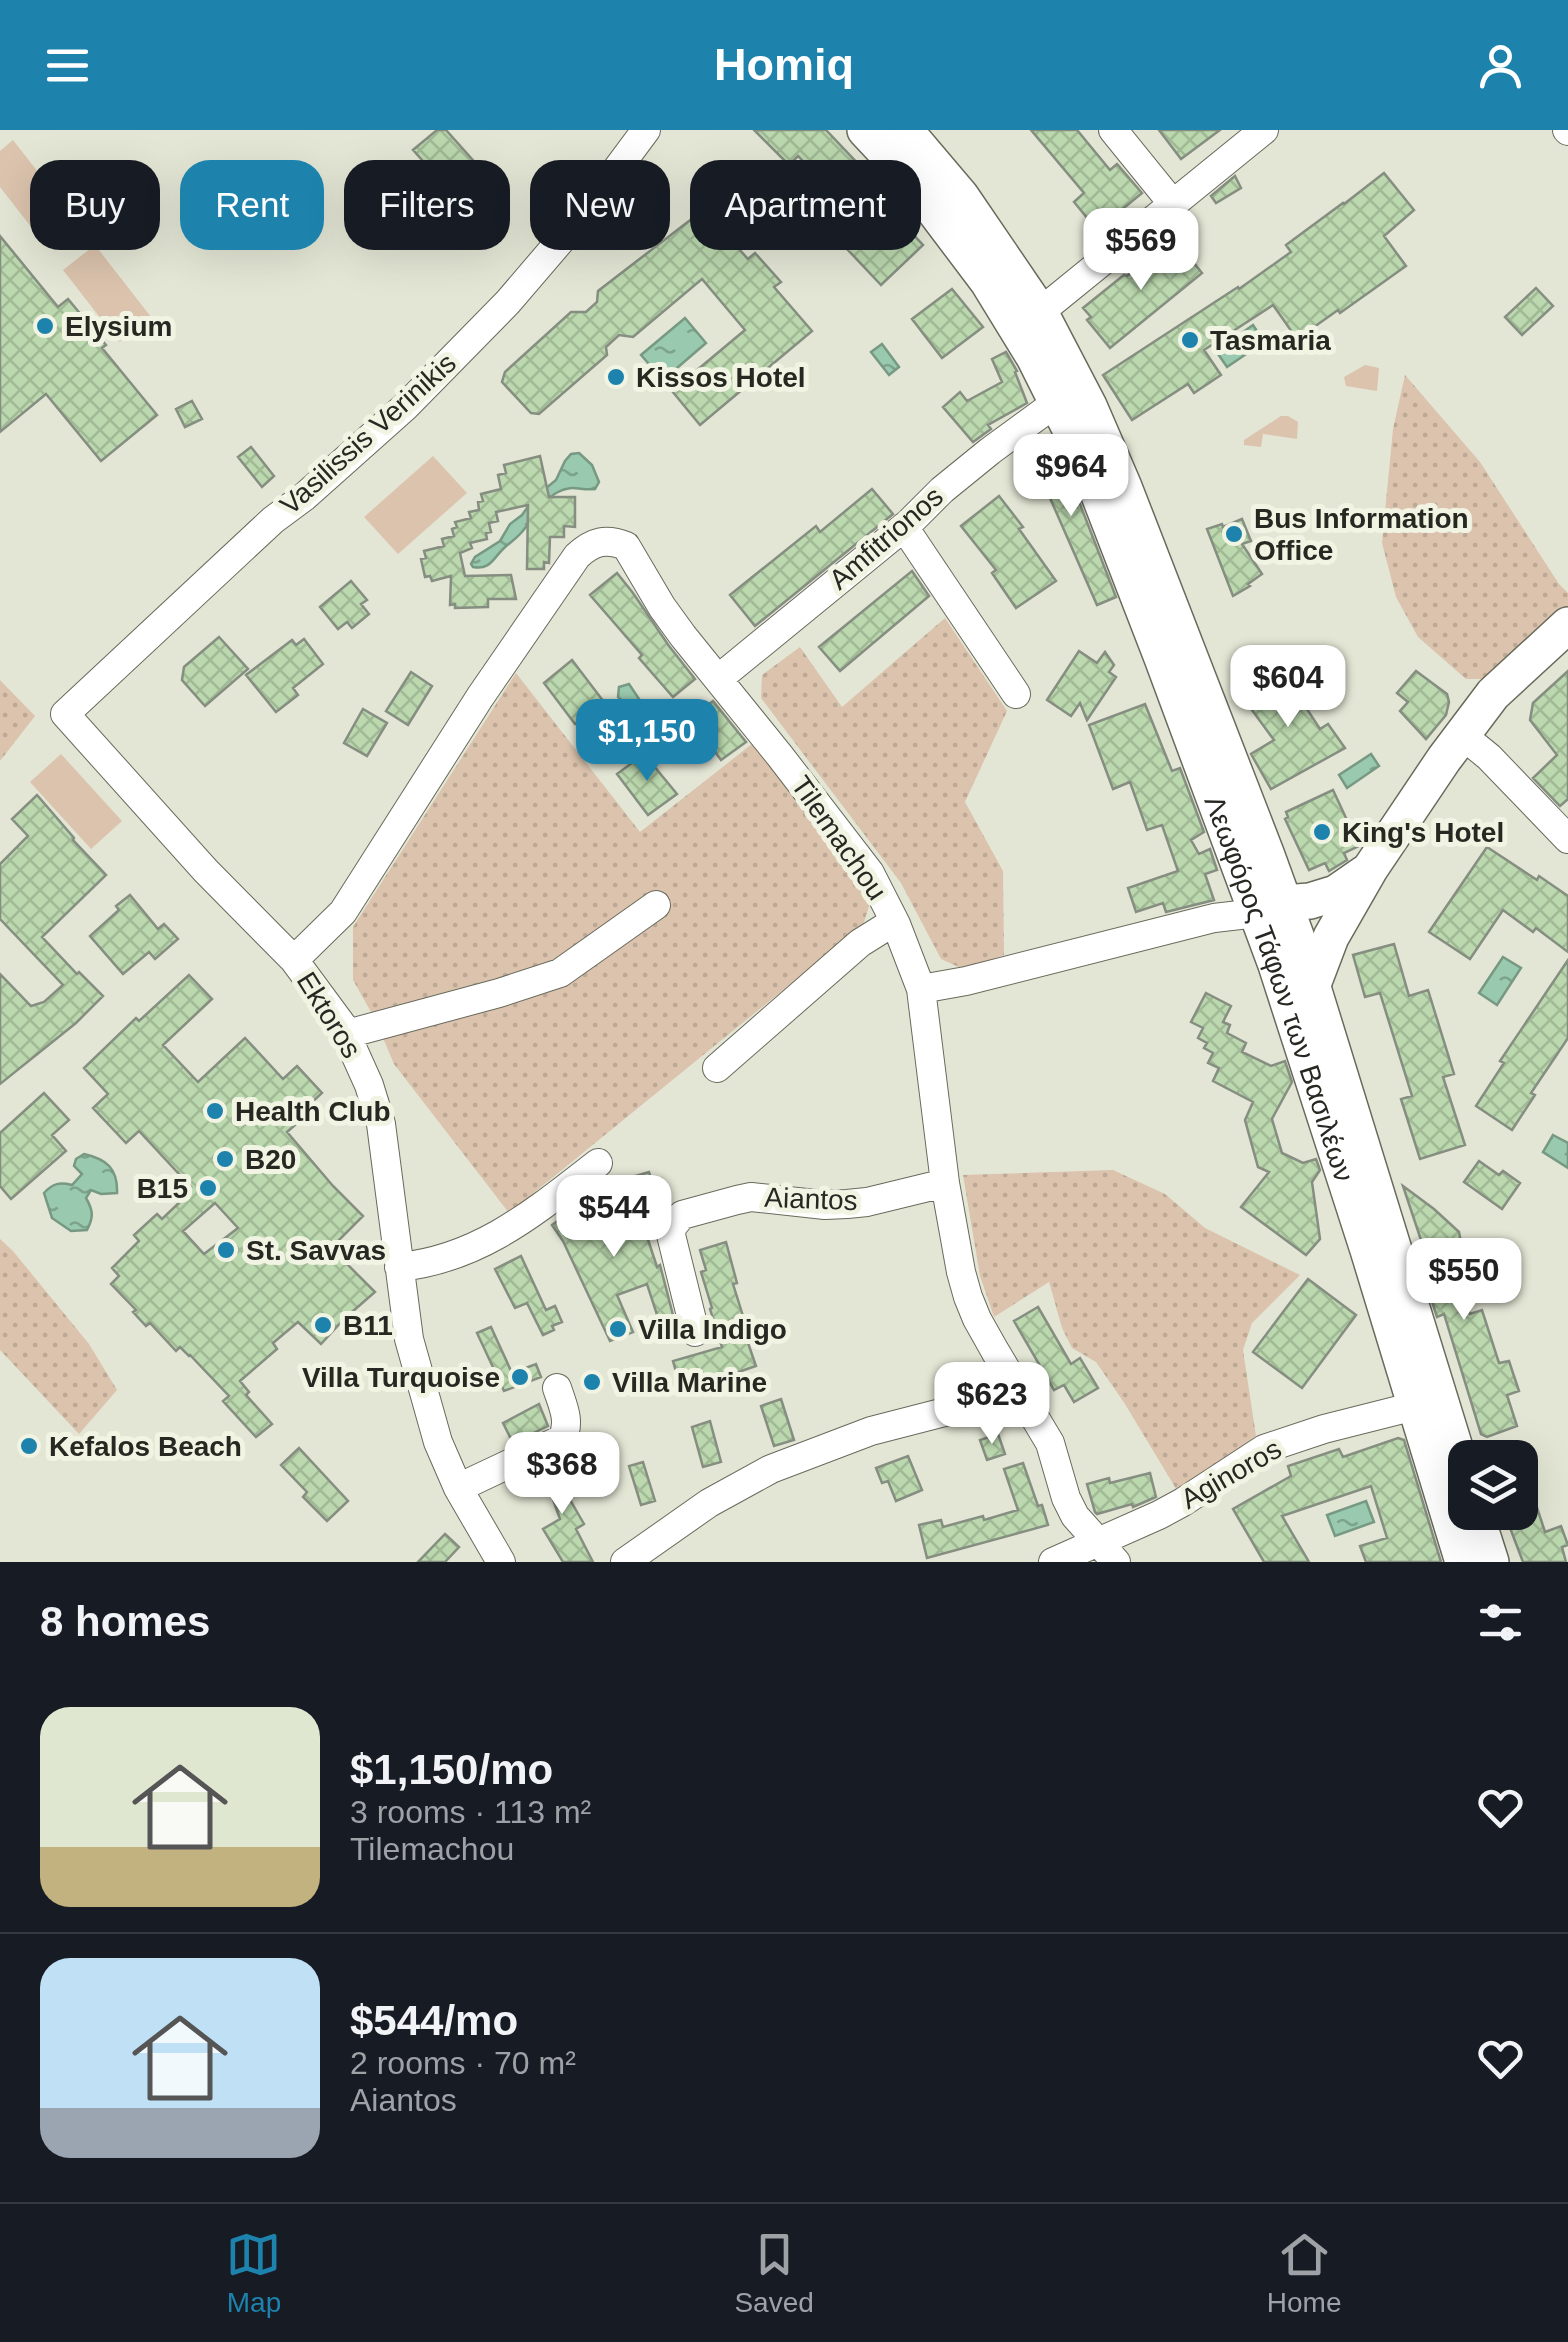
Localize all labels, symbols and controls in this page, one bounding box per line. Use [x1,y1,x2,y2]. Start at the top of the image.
icon: menu [40,38,95,93]
icon: person [1473,38,1528,93]
text: Homiq [714,39,854,90]
chip: Buy [30,160,160,250]
chip: Rent [180,160,324,250]
chip: Filters [344,160,510,250]
chip: New [530,160,670,250]
chip: Apartment [690,160,921,250]
pin: $569 [1082,208,1200,293]
text: $569 [1105,222,1177,258]
place label: Elysium [65,311,172,342]
marker: Elysium [34,315,56,337]
place label: Tasmaria [1210,325,1331,356]
marker: Tasmaria [1179,329,1201,351]
street label: Vasilissis Verinikis [274,347,462,521]
place label: Kissos Hotel [636,362,806,393]
marker: Kissos Hotel [605,366,627,388]
pin: $964 [1012,434,1130,519]
text: $964 [1035,448,1107,484]
street label: Amfitrionos [823,480,949,596]
place label: Bus Information Office [1254,503,1469,566]
marker: Bus Information Office [1223,523,1245,545]
pin: $604 [1229,645,1347,730]
text: $604 [1252,659,1324,695]
pin: $1,150 [566,699,728,784]
text: $1,150 [598,713,696,749]
street label: Tilemachou [785,770,893,906]
street label: Λεωφόρος Τάφων των Βασιλέων [1199,791,1360,1185]
place label: King's Hotel [1342,817,1504,848]
marker: King's Hotel [1311,821,1333,843]
street label: Ektoros [291,967,367,1063]
place label: Health Club [235,1096,391,1127]
marker: Health Club [204,1100,226,1122]
place label: B20 [245,1144,296,1175]
marker: B20 [214,1148,236,1170]
place label: B15 [137,1173,188,1204]
pin: $544 [555,1175,673,1260]
marker: B15 [197,1177,219,1199]
street label: Aiantos [764,1182,858,1216]
text: $544 [578,1189,650,1225]
place label: St. Savvas [246,1235,386,1266]
pin: $550 [1405,1238,1523,1323]
marker: St. Savvas [215,1239,237,1261]
text: $550 [1428,1252,1500,1288]
place label: B11 [343,1310,393,1341]
marker: B11 [312,1314,334,1336]
place label: Villa Indigo [638,1314,787,1345]
marker: Villa Indigo [607,1318,629,1340]
place label: Villa Turquoise [302,1362,500,1393]
pin: $623 [933,1362,1051,1447]
marker: Villa Turquoise [509,1366,531,1388]
place label: Villa Marine [612,1367,767,1398]
marker: Villa Marine [581,1371,603,1393]
text: $623 [956,1376,1028,1412]
place label: Kefalos Beach [49,1431,242,1462]
pin: $368 [503,1432,621,1517]
street label: Aginoros [1175,1433,1287,1515]
marker: Kefalos Beach [18,1435,40,1457]
map controls [1448,1440,1538,1530]
button: layers [1448,1440,1538,1530]
text: $368 [526,1446,598,1482]
icon: filters [1473,1595,1528,1650]
text: 8 homes [40,1598,210,1645]
text: $1,150/mo [350,1746,553,1793]
icon: home [120,1747,240,1867]
icon: heart [1473,1780,1528,1835]
text: 3 rooms · 113 m² [350,1794,591,1830]
text: Tilemachou [350,1831,514,1867]
text: $544/mo [350,1997,518,2044]
icon: home [120,1998,240,2118]
icon: heart [1473,2031,1528,2086]
text: 2 rooms · 70 m² [350,2045,576,2081]
text: Aiantos [350,2082,457,2118]
tab: Map [226,2227,281,2319]
tab: Saved [734,2227,814,2319]
tab: Home [1267,2227,1341,2319]

